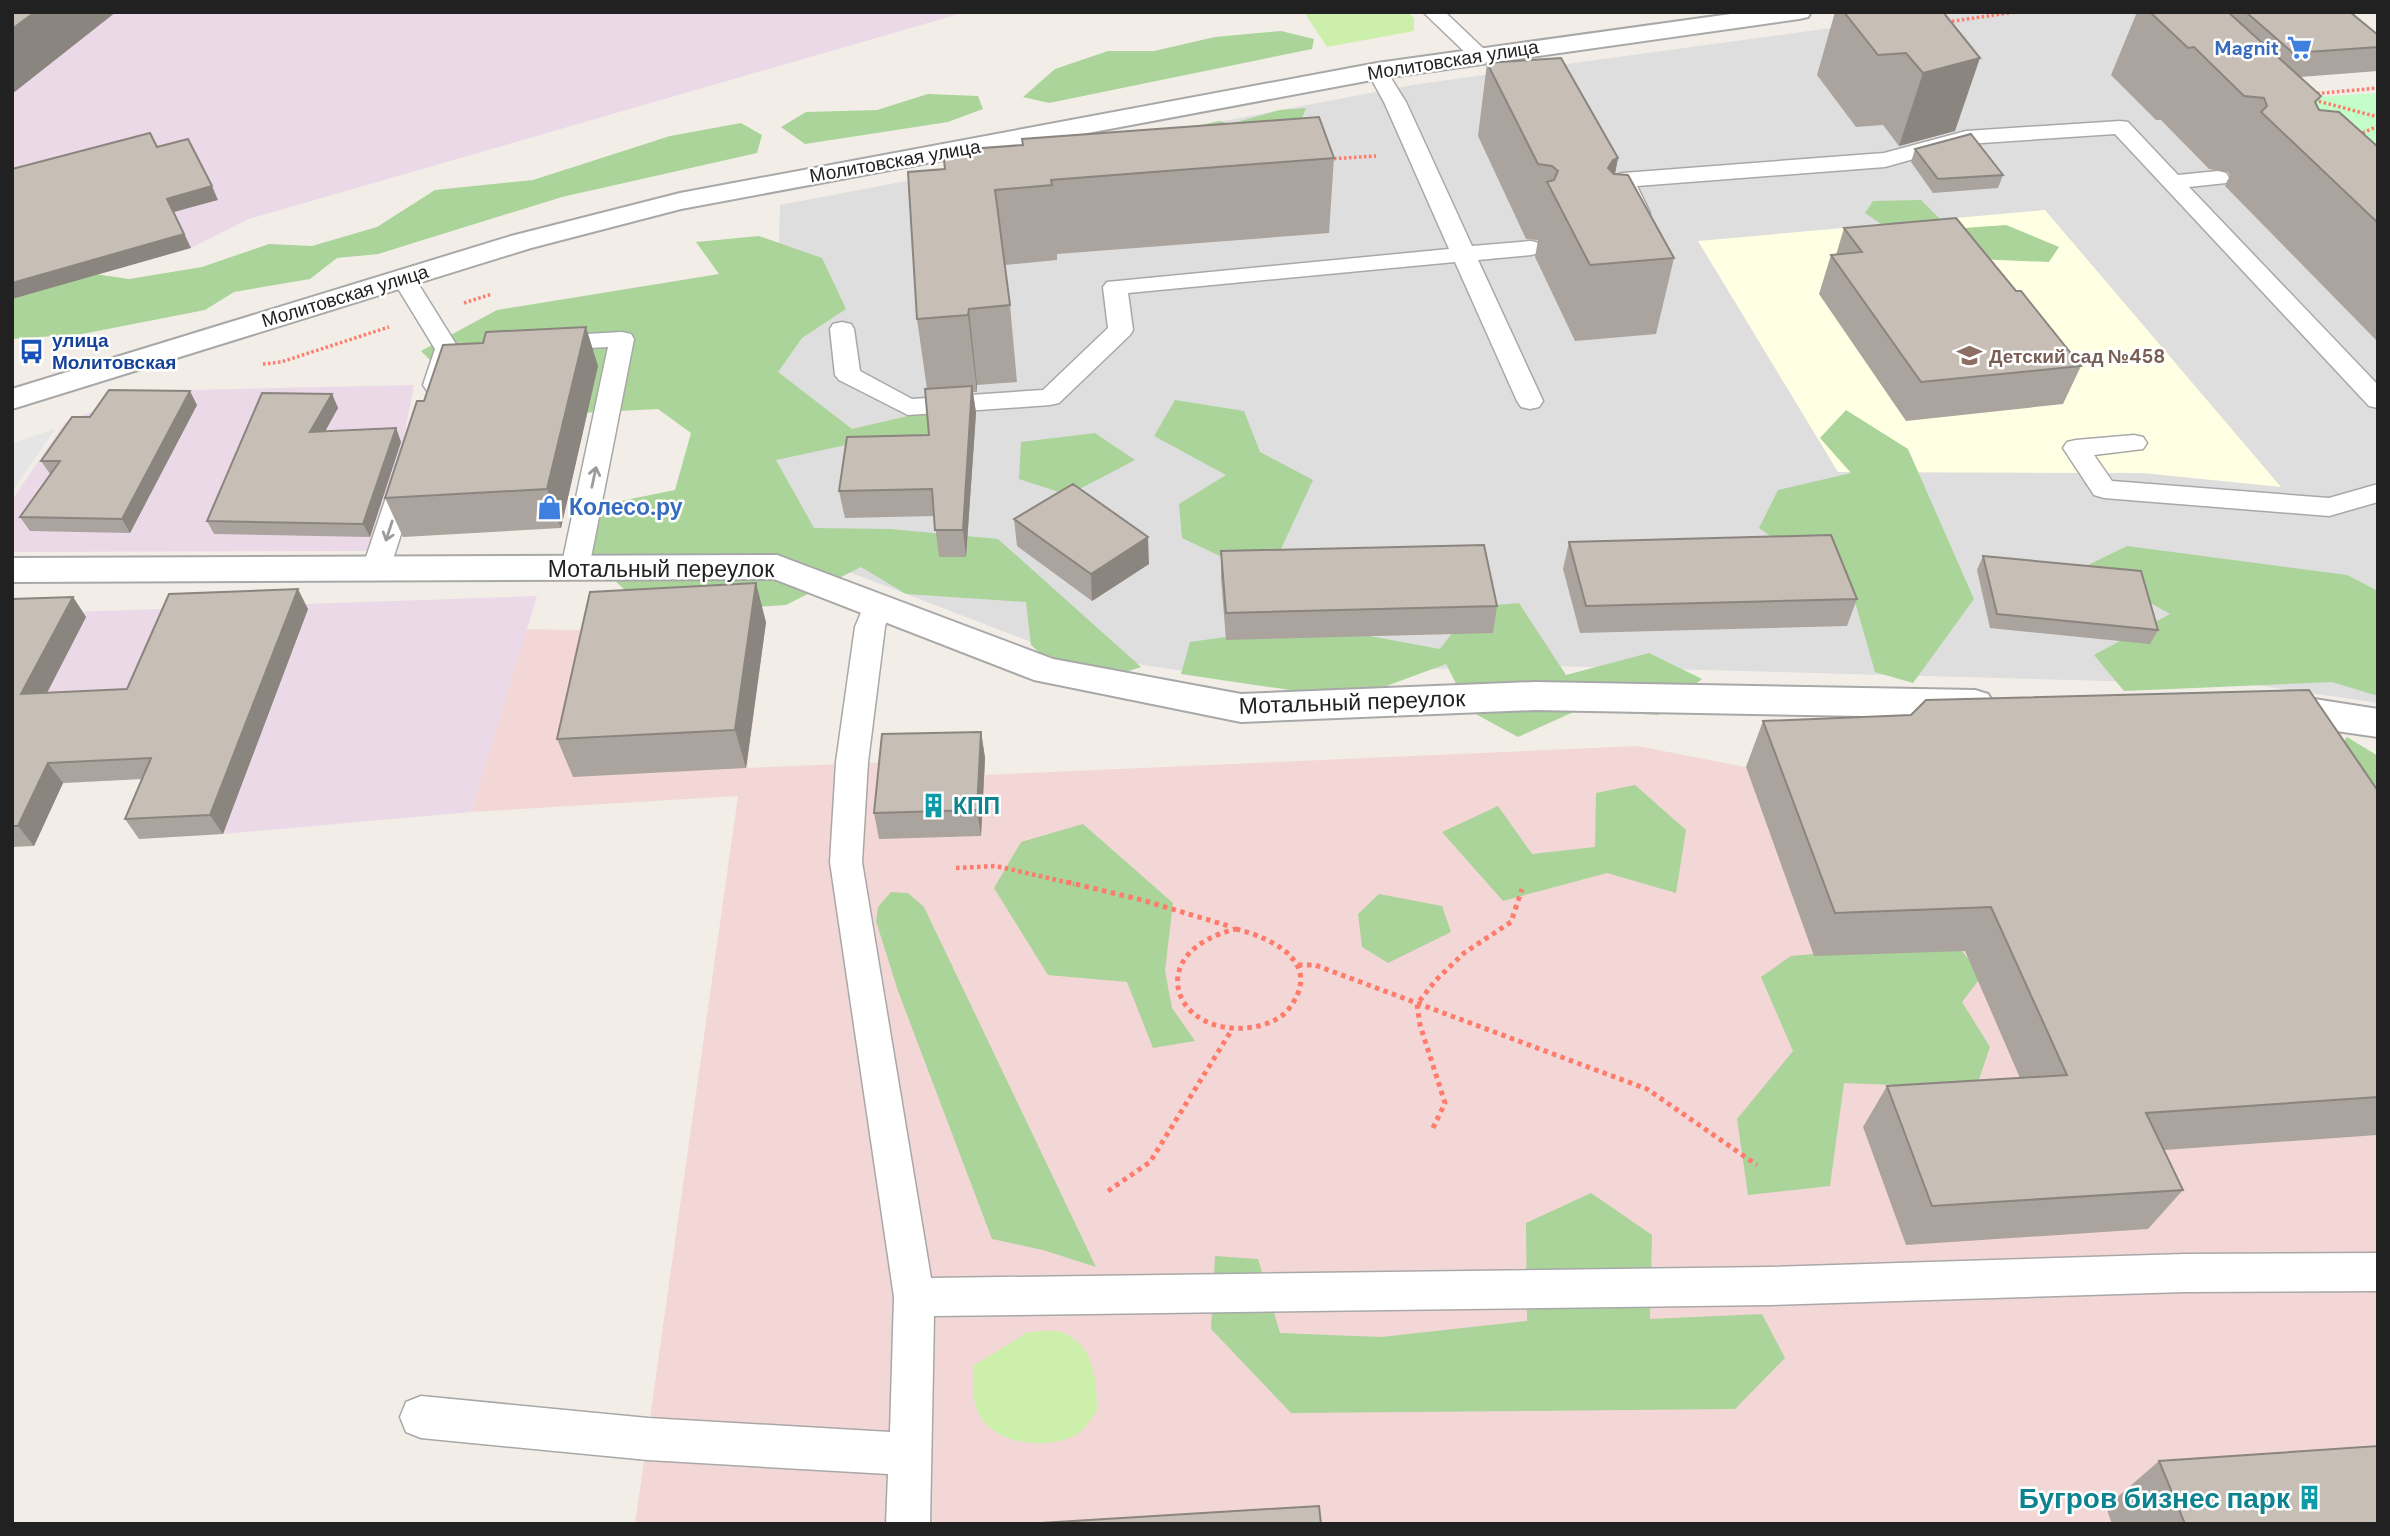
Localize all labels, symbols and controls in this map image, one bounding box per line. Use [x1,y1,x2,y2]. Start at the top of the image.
street label: Молитовская улица [1366,34,1541,86]
supermarket icon: Magnit [2285,34,2313,62]
place label: Magnit [2215,36,2279,61]
street label: Молитовская улица [808,134,983,188]
street label: Молитовская улица [259,259,432,333]
place label: улица Молитовская [52,328,176,375]
bus stop icon: улица Молитовская [18,337,46,365]
school or university icon: Детский сад №458 [1955,342,1983,370]
place label: Детский сад №458 [1989,344,2165,369]
one-way arrow [587,466,601,489]
place label: Колесо.ру [569,492,683,522]
shop icon: Колесо.ру [535,493,563,521]
one-way arrow [381,519,394,541]
street label: Мотальный переулок [548,554,775,584]
street label: Мотальный переулок [1238,683,1467,721]
place label: КПП [953,791,1000,821]
building icon: КПП [919,792,947,820]
place label: Бугров бизнес парк [2019,1480,2291,1517]
building icon: Бугров бизнес парк [2296,1484,2324,1512]

